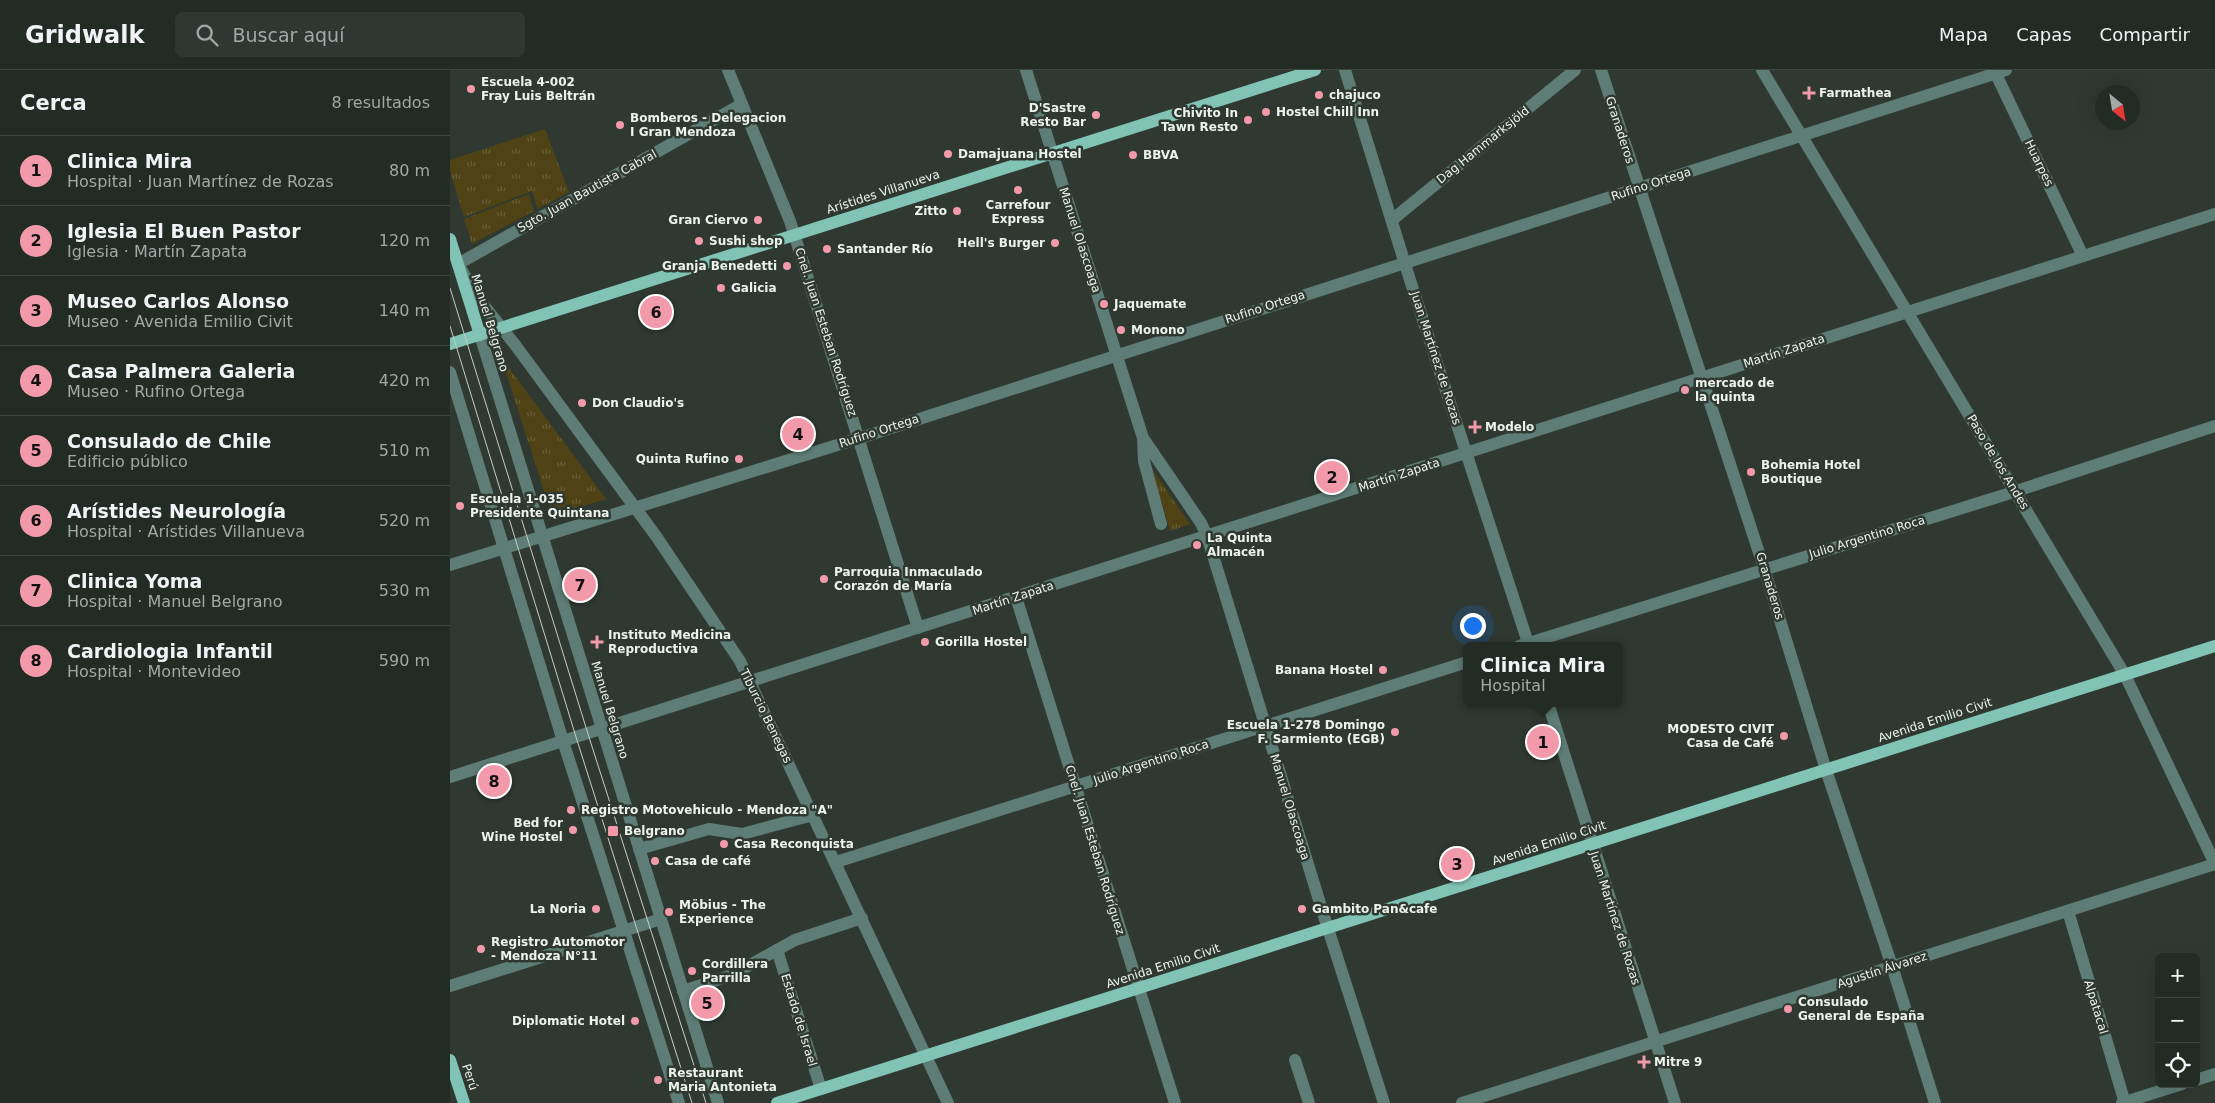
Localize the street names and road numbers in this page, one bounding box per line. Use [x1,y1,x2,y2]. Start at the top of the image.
street label: Granaderos [1603,95,1637,165]
street label: Dag Hammarksjöld [1434,103,1532,187]
street label: Huarpes [2022,137,2056,189]
street label: Sgto. Juan Bautista Cabral [515,147,659,235]
street label: Rufino Ortega [1609,164,1693,204]
street label: Arístides Villanueva [825,167,941,217]
street label: Manuel Olascoaga [1056,185,1104,295]
street label: Cnel. Juan Esteban Rodríguez [792,246,860,418]
street label: Manuel Belgrano [469,273,511,373]
street label: Rufino Ortega [1223,287,1307,327]
street label: Juan Martínez de Rozas [1407,289,1464,427]
street label: Martín Zapata [1742,331,1826,371]
street label: Rufino Ortega [837,411,921,451]
street label: Paso de los Andes [1964,412,2032,512]
street label: Martín Zapata [1357,455,1441,495]
street label: Julio Argentino Roca [1806,513,1927,562]
street label: Granaderos [1753,551,1787,621]
street label: Martín Zapata [971,578,1055,618]
street label: Manuel Belgrano [589,660,631,760]
street label: Tiburcio Benegas [737,666,795,765]
street label: Avenida Emilio Civit [1876,695,1994,745]
street label: Julio Argentino Roca [1091,737,1210,788]
street label: Manuel Olascoaga [1267,752,1313,862]
street label: Cnel. Juan Esteban Rodríguez [1063,764,1127,936]
street label: Avenida Emilio Civit [1490,818,1608,868]
street label: Juan Martínez de Rozas [1586,849,1643,987]
street label: Avenida Emilio Civit [1104,941,1222,991]
street label: Agustín Álvarez [1835,948,1929,991]
street label: Estado de Israel [778,972,820,1068]
street label: Alpatacal [2081,978,2111,1036]
street label: Perú [459,1062,481,1092]

